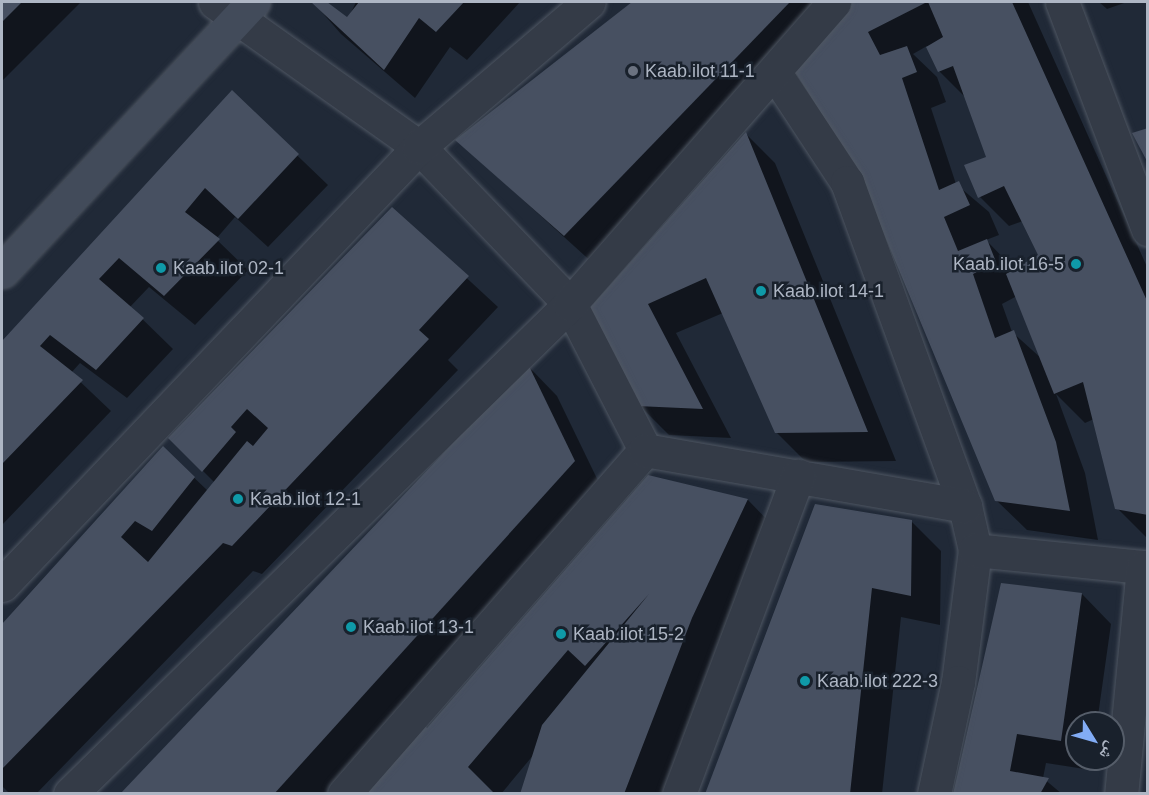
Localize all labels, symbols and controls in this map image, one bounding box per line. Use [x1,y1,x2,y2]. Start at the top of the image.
place label: Kaab.ilot 11-1 [645,60,755,82]
marker: Kaab.ilot 11-1 [626,64,640,78]
place label: Kaab.ilot 16-5 [953,253,1064,275]
place label: Kaab.ilot 02-1 [173,257,284,279]
marker: Kaab.ilot 16-5 [1069,257,1083,271]
marker: Kaab.ilot 02-1 [154,261,168,275]
place label: Kaab.ilot 14-1 [773,280,884,302]
marker: Kaab.ilot 14-1 [754,284,768,298]
place label: Kaab.ilot 12-1 [250,488,361,510]
marker: Kaab.ilot 12-1 [231,492,245,506]
place label: Kaab.ilot 13-1 [363,616,474,638]
marker: Kaab.ilot 13-1 [344,620,358,634]
place label: Kaab.ilot 15-2 [573,623,684,645]
marker: Kaab.ilot 15-2 [554,627,568,641]
place label: Kaab.ilot 222-3 [817,670,938,692]
marker: Kaab.ilot 222-3 [798,674,812,688]
north arrow [1065,711,1125,771]
text: ش [1096,739,1120,763]

